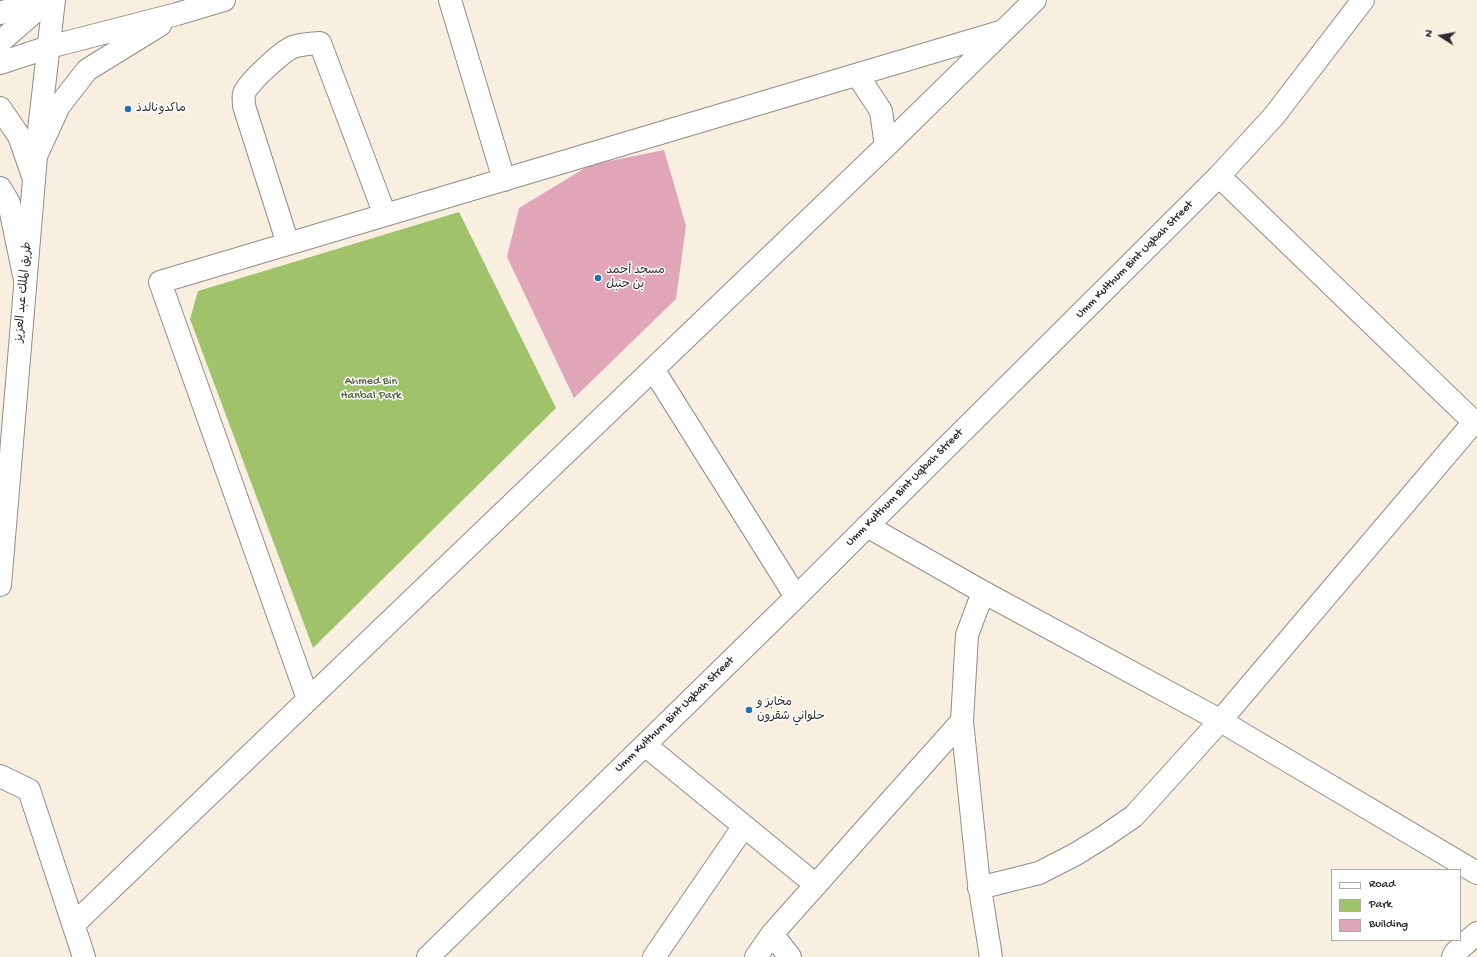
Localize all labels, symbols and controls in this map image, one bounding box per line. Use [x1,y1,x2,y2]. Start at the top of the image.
north arrow [1421,16,1461,56]
text: N [1423,29,1436,38]
place label: ماكدونالدذ [136,102,186,116]
marker: ماكدونالدذ [123,104,133,114]
street label: Umm Kulthum Bint Uqbah Street [1073,198,1197,322]
street label: طريق الملك عبد العزيز [12,241,36,343]
place label: مسجد أحمد بن حنبل [606,264,665,292]
marker: مسجد أحمد بن حنبل [593,273,603,283]
park label: Ahmed Bin Hanbal Park [341,375,401,403]
street label: Umm Kulthum Bint Uqbah Street [843,426,967,550]
street label: Umm Kulthum Bint Uqbah Street [612,654,738,776]
place label: مخابز و حلواني شقرون [757,696,824,724]
marker: مخابز و حلواني شقرون [744,705,754,715]
legend [1331,869,1461,941]
text: Road [1369,878,1395,892]
text: Park [1369,898,1392,912]
text: Building [1369,918,1408,932]

